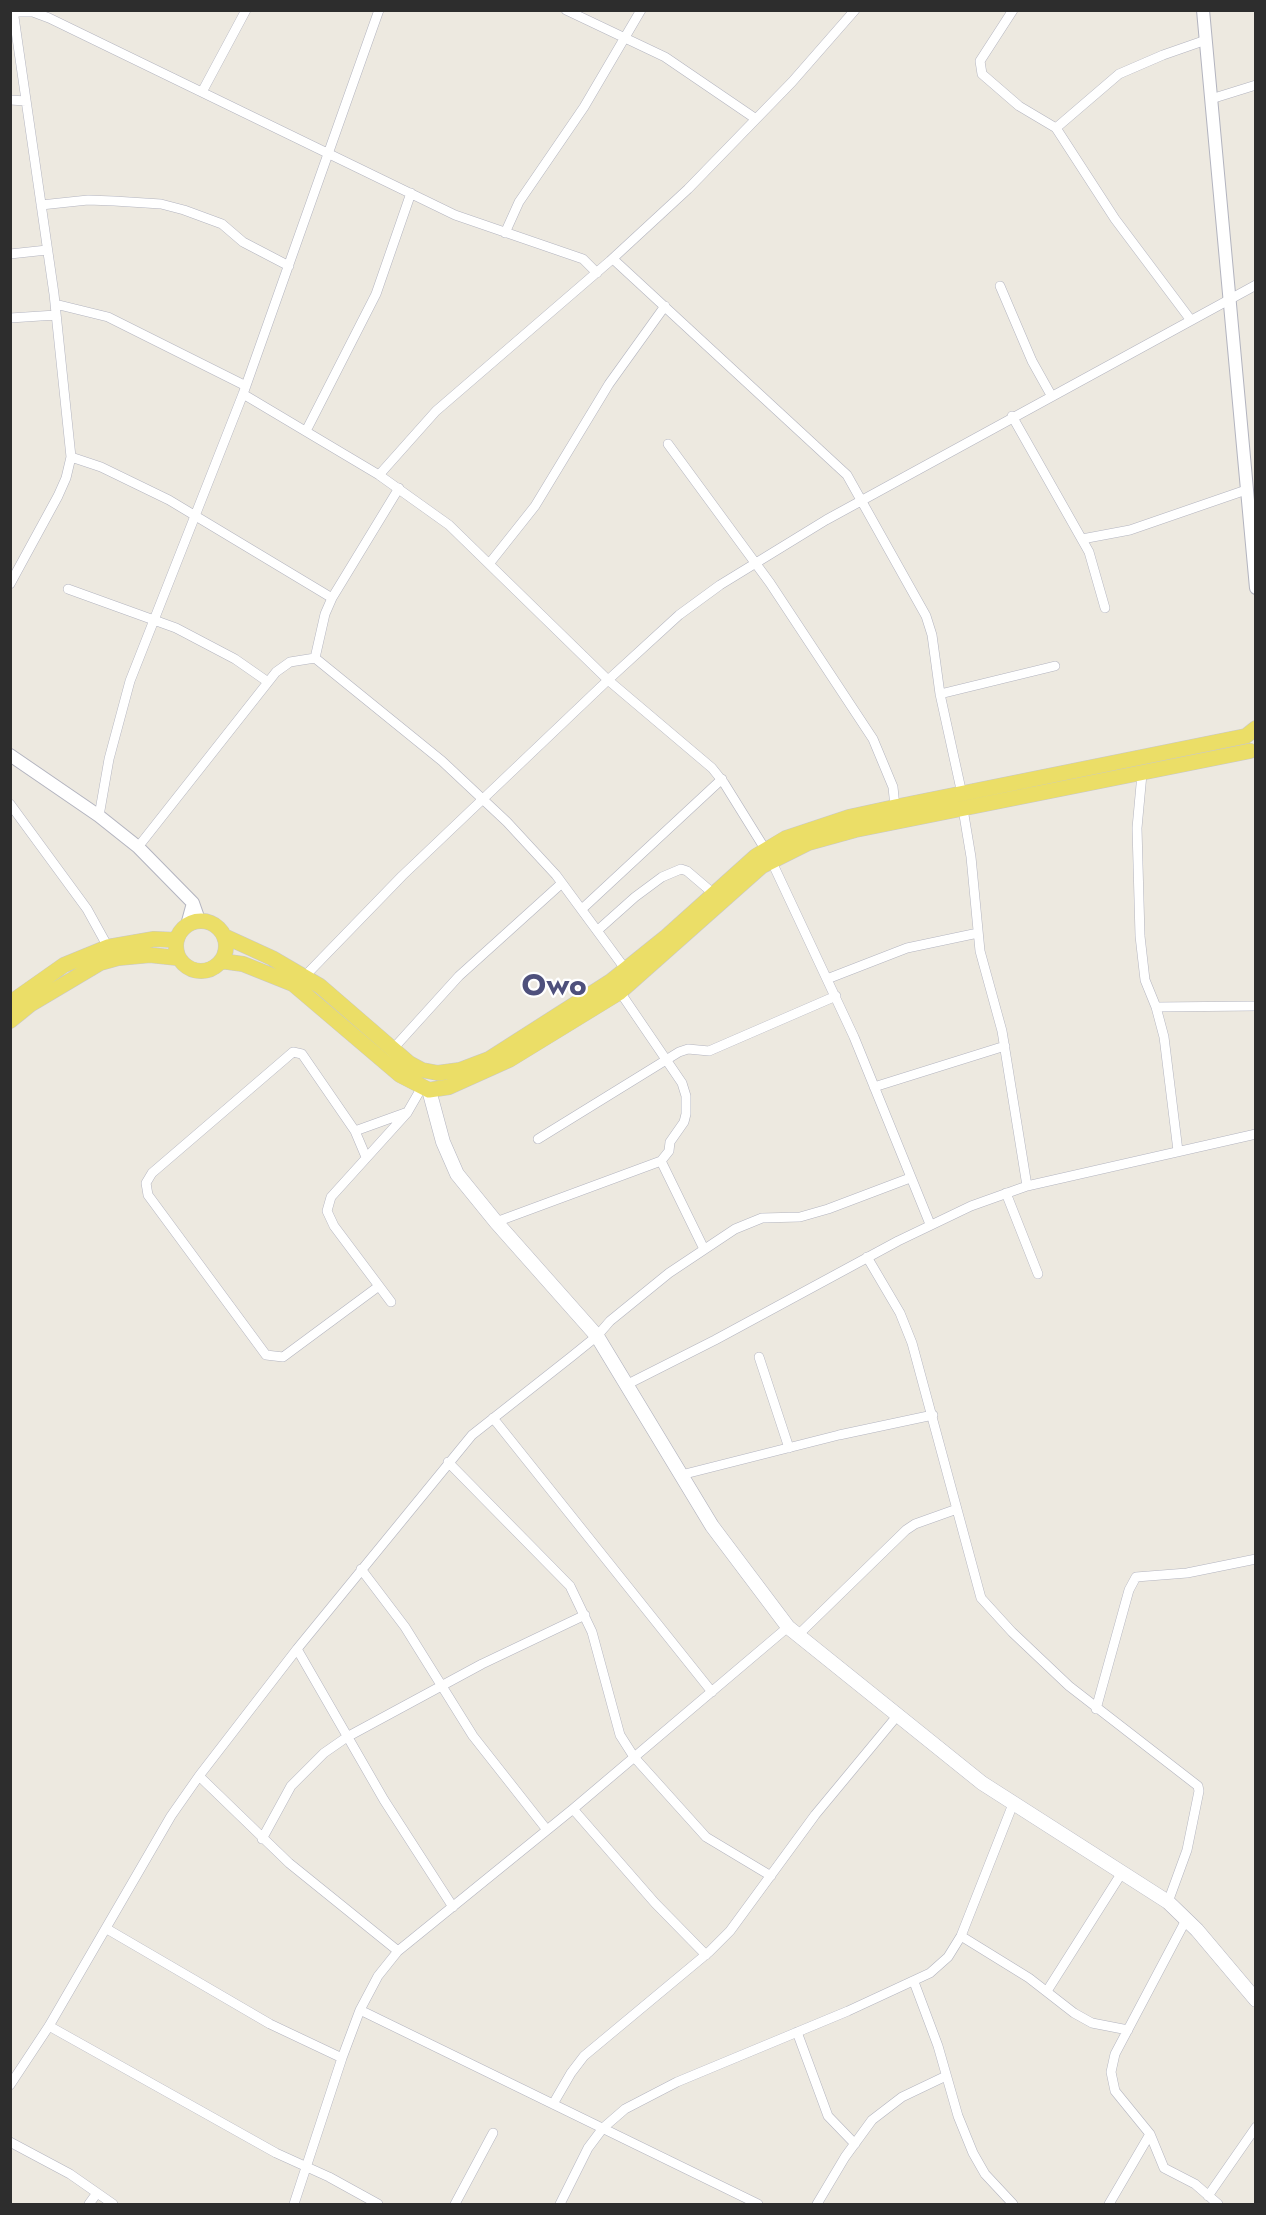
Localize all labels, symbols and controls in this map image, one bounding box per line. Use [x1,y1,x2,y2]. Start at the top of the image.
district label: Owo [521,970,587,1006]

